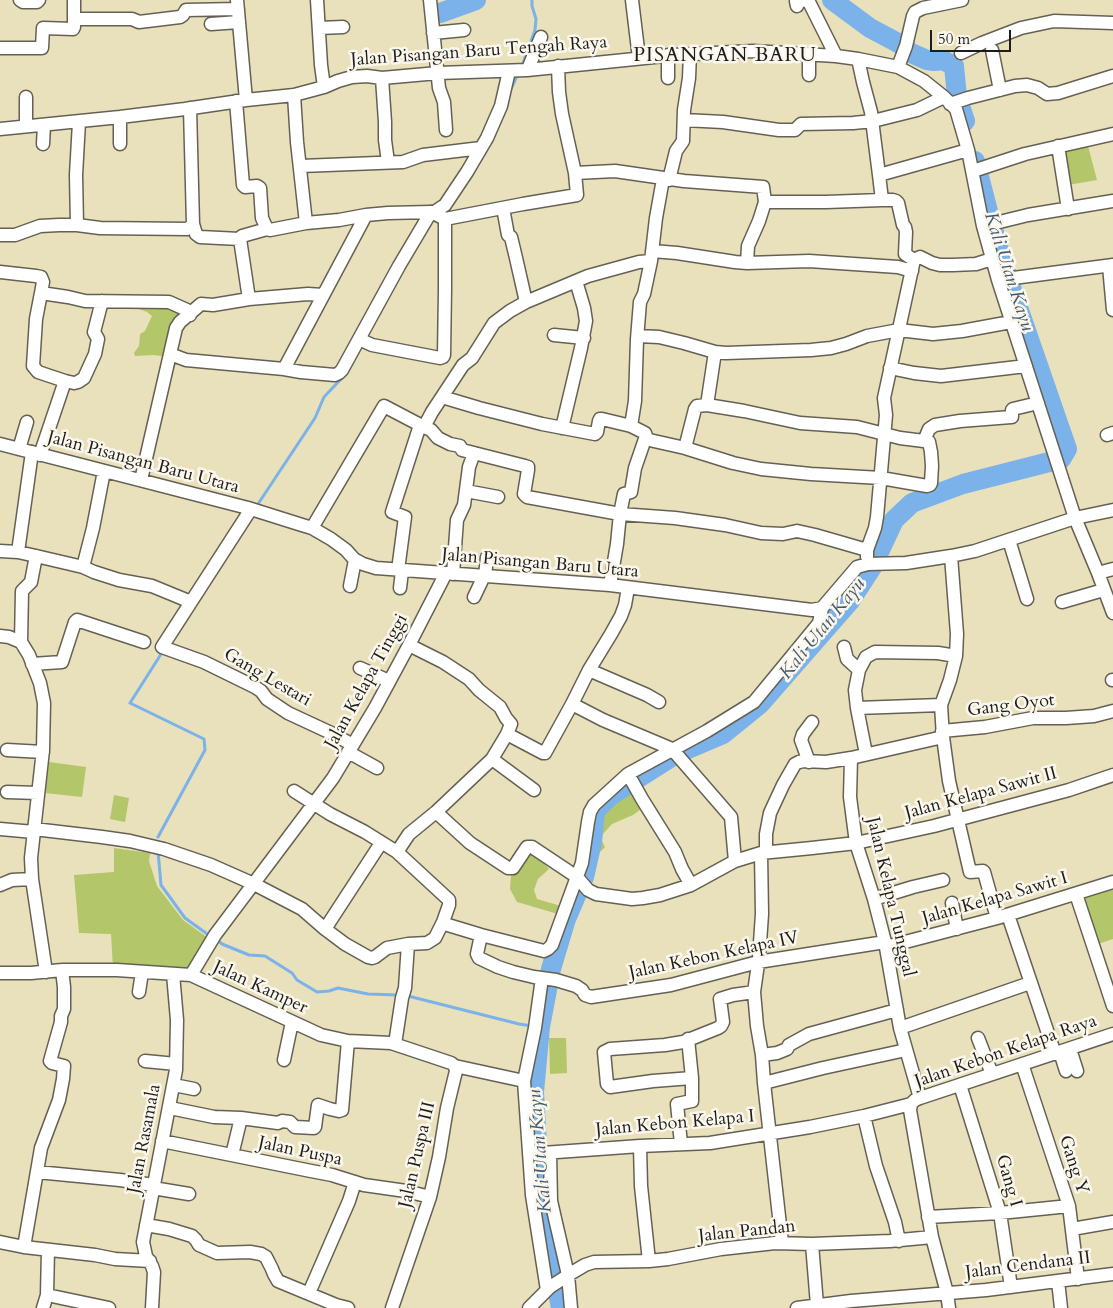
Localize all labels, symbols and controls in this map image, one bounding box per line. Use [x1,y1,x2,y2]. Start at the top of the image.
scale bar [933,20,1014,52]
text: 50 m [938,29,970,49]
street label: Jalan Pisangan Baru Tengah Raya [350,32,608,72]
district label: PISANGAN BARU [632,44,818,68]
water label: Kali Utan Kayu [978,209,1038,335]
street label: Jalan Pisangan Baru Utara [45,427,241,499]
street label: Jalan Pisangan Baru Utara [441,545,639,583]
water label: Kali Utan Kayu [775,574,871,684]
street label: Jalan Kelapa Tinggi [321,611,413,753]
street label: Gang Lestari [219,644,315,712]
street label: Gang Oyot [966,690,1056,722]
street label: Jalan Kelapa Sawit II [903,763,1059,825]
street label: Jalan Kelapa Tunggal [861,815,919,979]
street label: Jalan Kelapa Sawit I [920,868,1070,930]
street label: Jalan Kebon Kelapa IV [627,927,801,985]
street label: Jalan Kamper [209,957,311,1019]
street label: Jalan Kebon Kelapa Raya [912,1011,1100,1093]
street label: Jalan Rasamala [124,1083,166,1195]
water label: Kali Utan Kayu [524,1088,558,1214]
street label: Jalan Puspa III [395,1100,441,1210]
street label: Jalan Kebon Kelapa I [595,1106,755,1142]
street label: Jalan Puspa [256,1133,344,1171]
street label: Gang Y [1053,1133,1093,1197]
street label: Gang I [990,1152,1026,1210]
street label: Jalan Pandan [697,1216,797,1248]
street label: Jalan Cendana II [964,1248,1092,1284]

